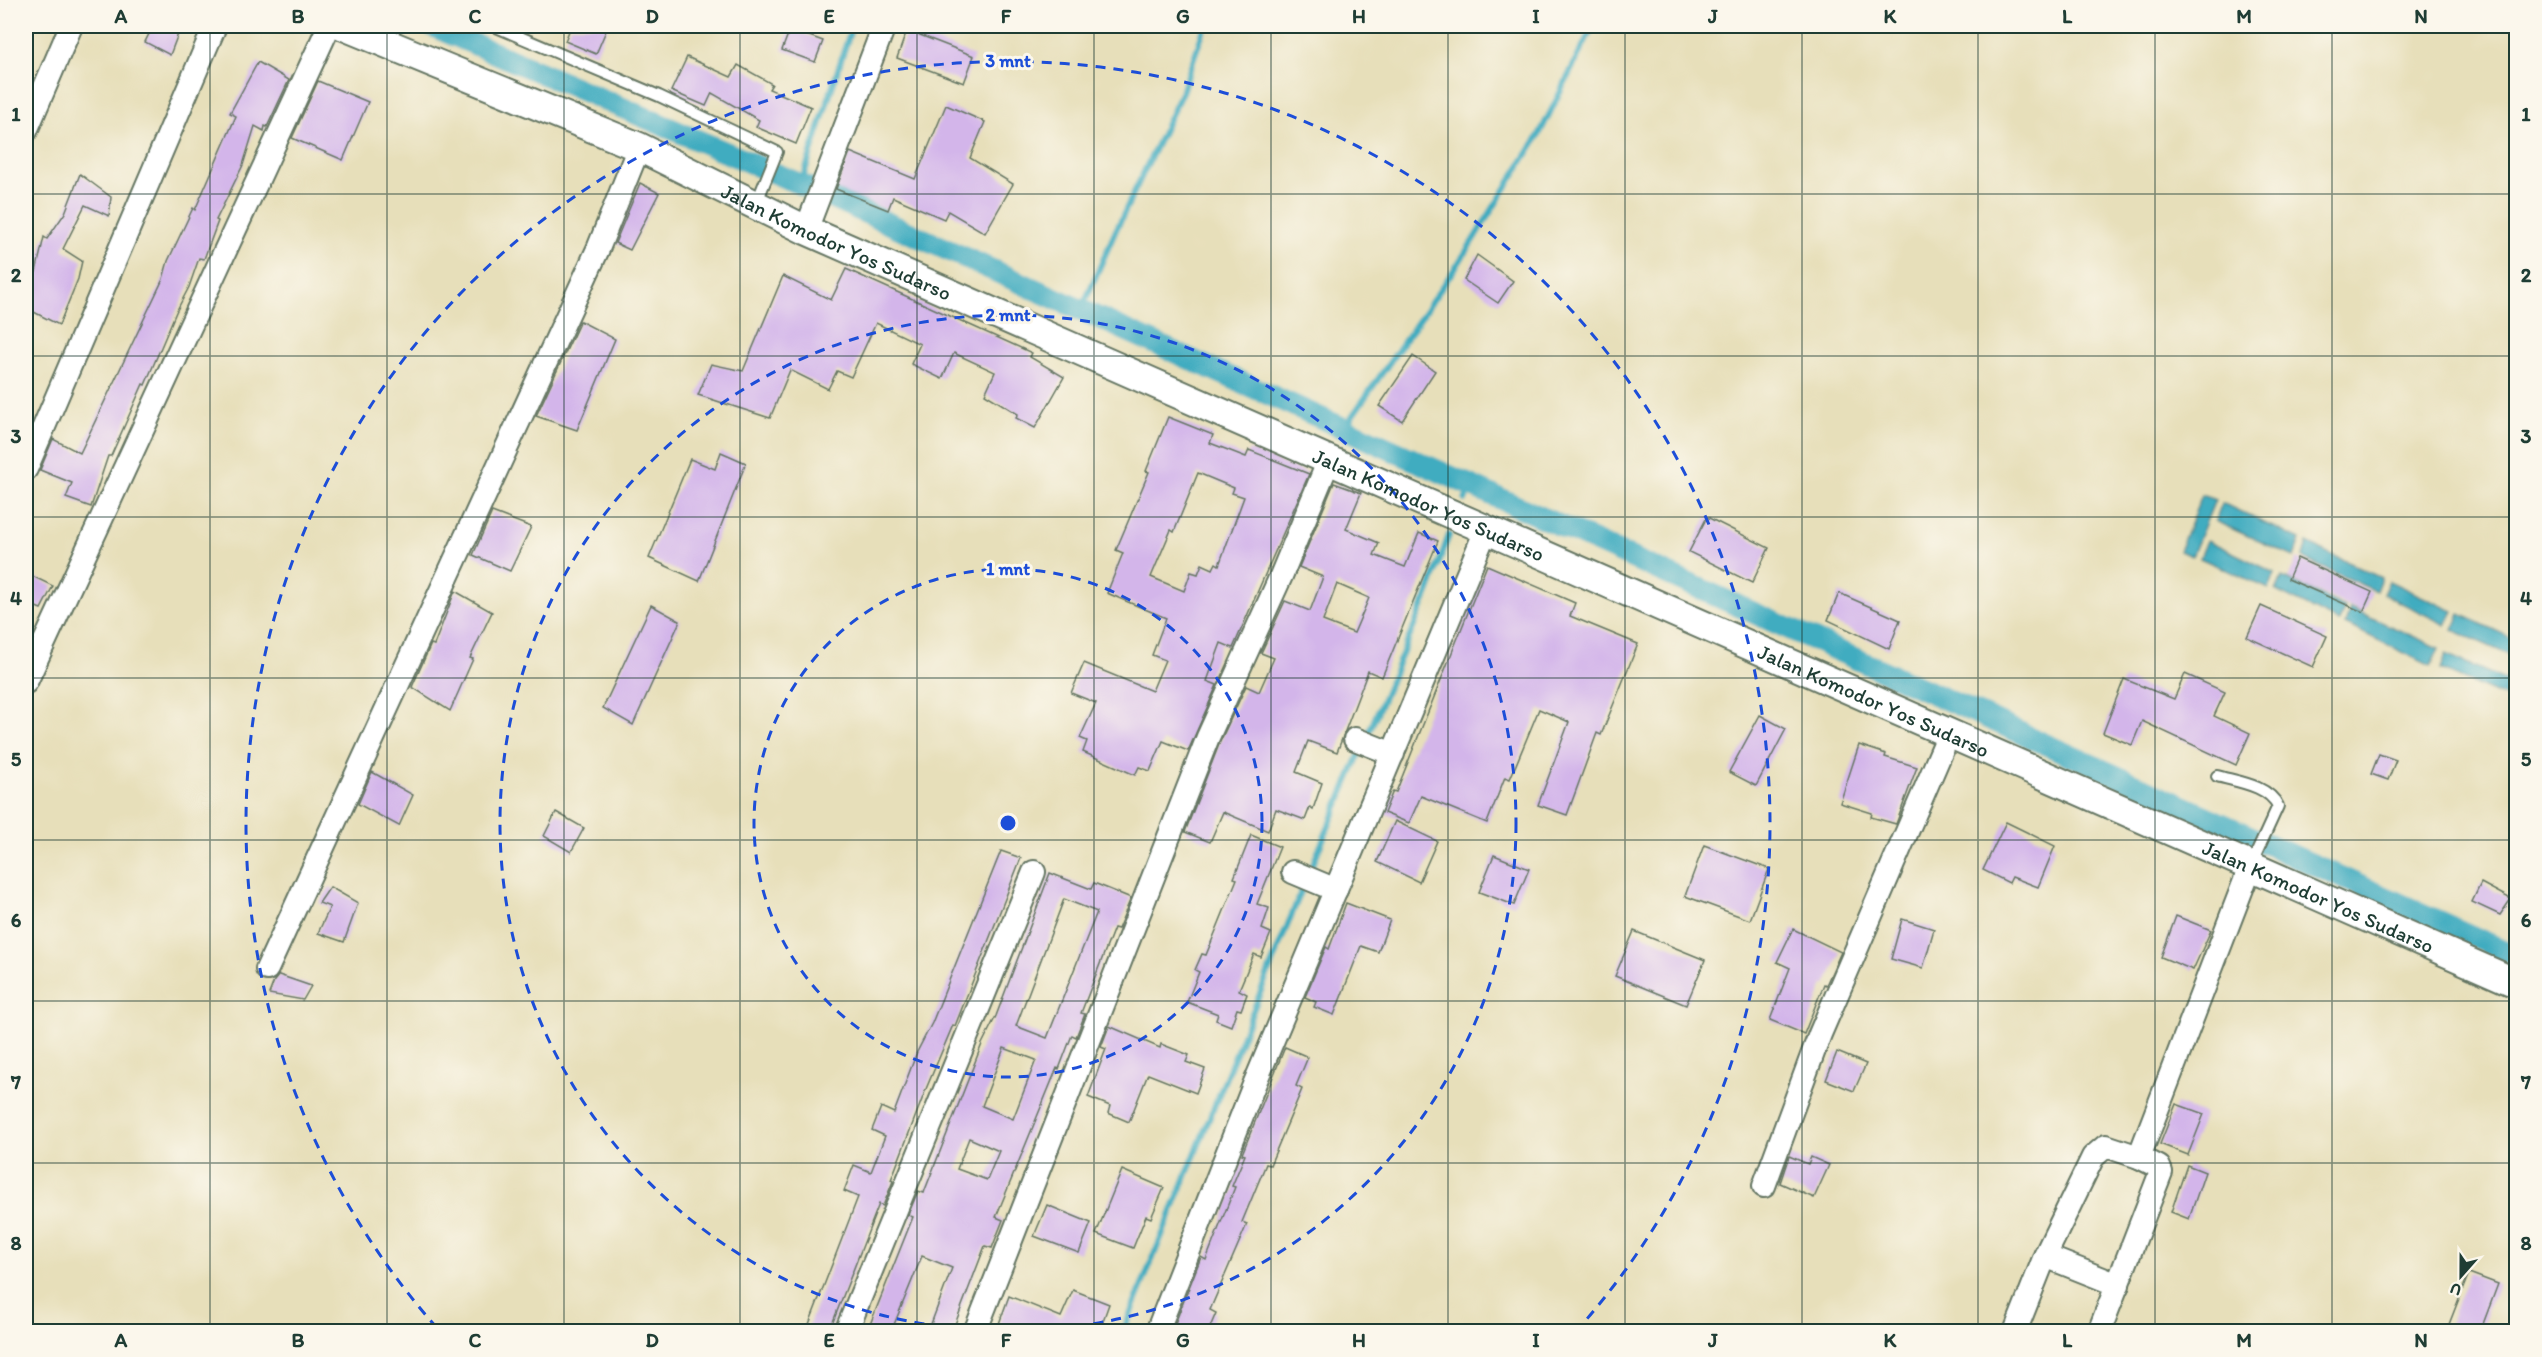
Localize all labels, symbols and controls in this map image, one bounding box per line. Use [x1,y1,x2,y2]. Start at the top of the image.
text: A [114,4,128,28]
text: B [292,4,305,28]
text: C [469,4,482,28]
text: D [645,4,659,28]
text: E [823,4,835,28]
text: F [1001,4,1012,28]
text: G [1176,4,1190,28]
text: H [1352,4,1366,28]
text: I [1532,4,1540,28]
text: J [1707,4,1718,28]
text: K [1884,4,1898,28]
text: L [2062,4,2073,28]
text: M [2236,4,2252,28]
text: N [2414,4,2428,28]
text: 3 mnt [985,50,1031,72]
text: 1 [11,102,21,126]
text: 1 [2521,102,2531,126]
street label: Jalan Komodor Yos Sudarso [718,178,956,305]
text: 2 [11,263,22,287]
text: 2 [2521,263,2532,287]
text: 2 mnt [985,304,1031,326]
text: 3 [11,424,22,448]
text: 3 [2521,424,2532,448]
street label: Jalan Komodor Yos Sudarso [1309,442,1549,566]
text: 1 mnt [986,558,1030,580]
text: 4 [10,586,22,610]
text: 4 [2520,586,2532,610]
street label: Jalan Komodor Yos Sudarso [1754,638,1993,762]
text: 5 [11,747,22,771]
text: 5 [2521,747,2532,771]
centre of rings [998,813,1018,833]
street label: Jalan Komodor Yos Sudarso [2199,834,2438,958]
text: 6 [11,908,22,932]
text: 6 [2521,908,2532,932]
text: 7 [10,1070,21,1094]
text: 7 [2520,1070,2531,1094]
text: 8 [11,1231,22,1255]
text: 8 [2521,1231,2532,1255]
north arrow [2431,1246,2491,1306]
text: U [2447,1279,2464,1300]
text: A [114,1328,128,1352]
text: B [292,1328,305,1352]
text: C [469,1328,482,1352]
text: D [645,1328,659,1352]
text: E [823,1328,835,1352]
text: F [1001,1328,1012,1352]
text: G [1176,1328,1190,1352]
text: H [1352,1328,1366,1352]
text: I [1532,1328,1540,1352]
text: J [1707,1328,1718,1352]
text: K [1884,1328,1898,1352]
text: L [2062,1328,2073,1352]
text: M [2236,1328,2252,1352]
text: N [2414,1328,2428,1352]

